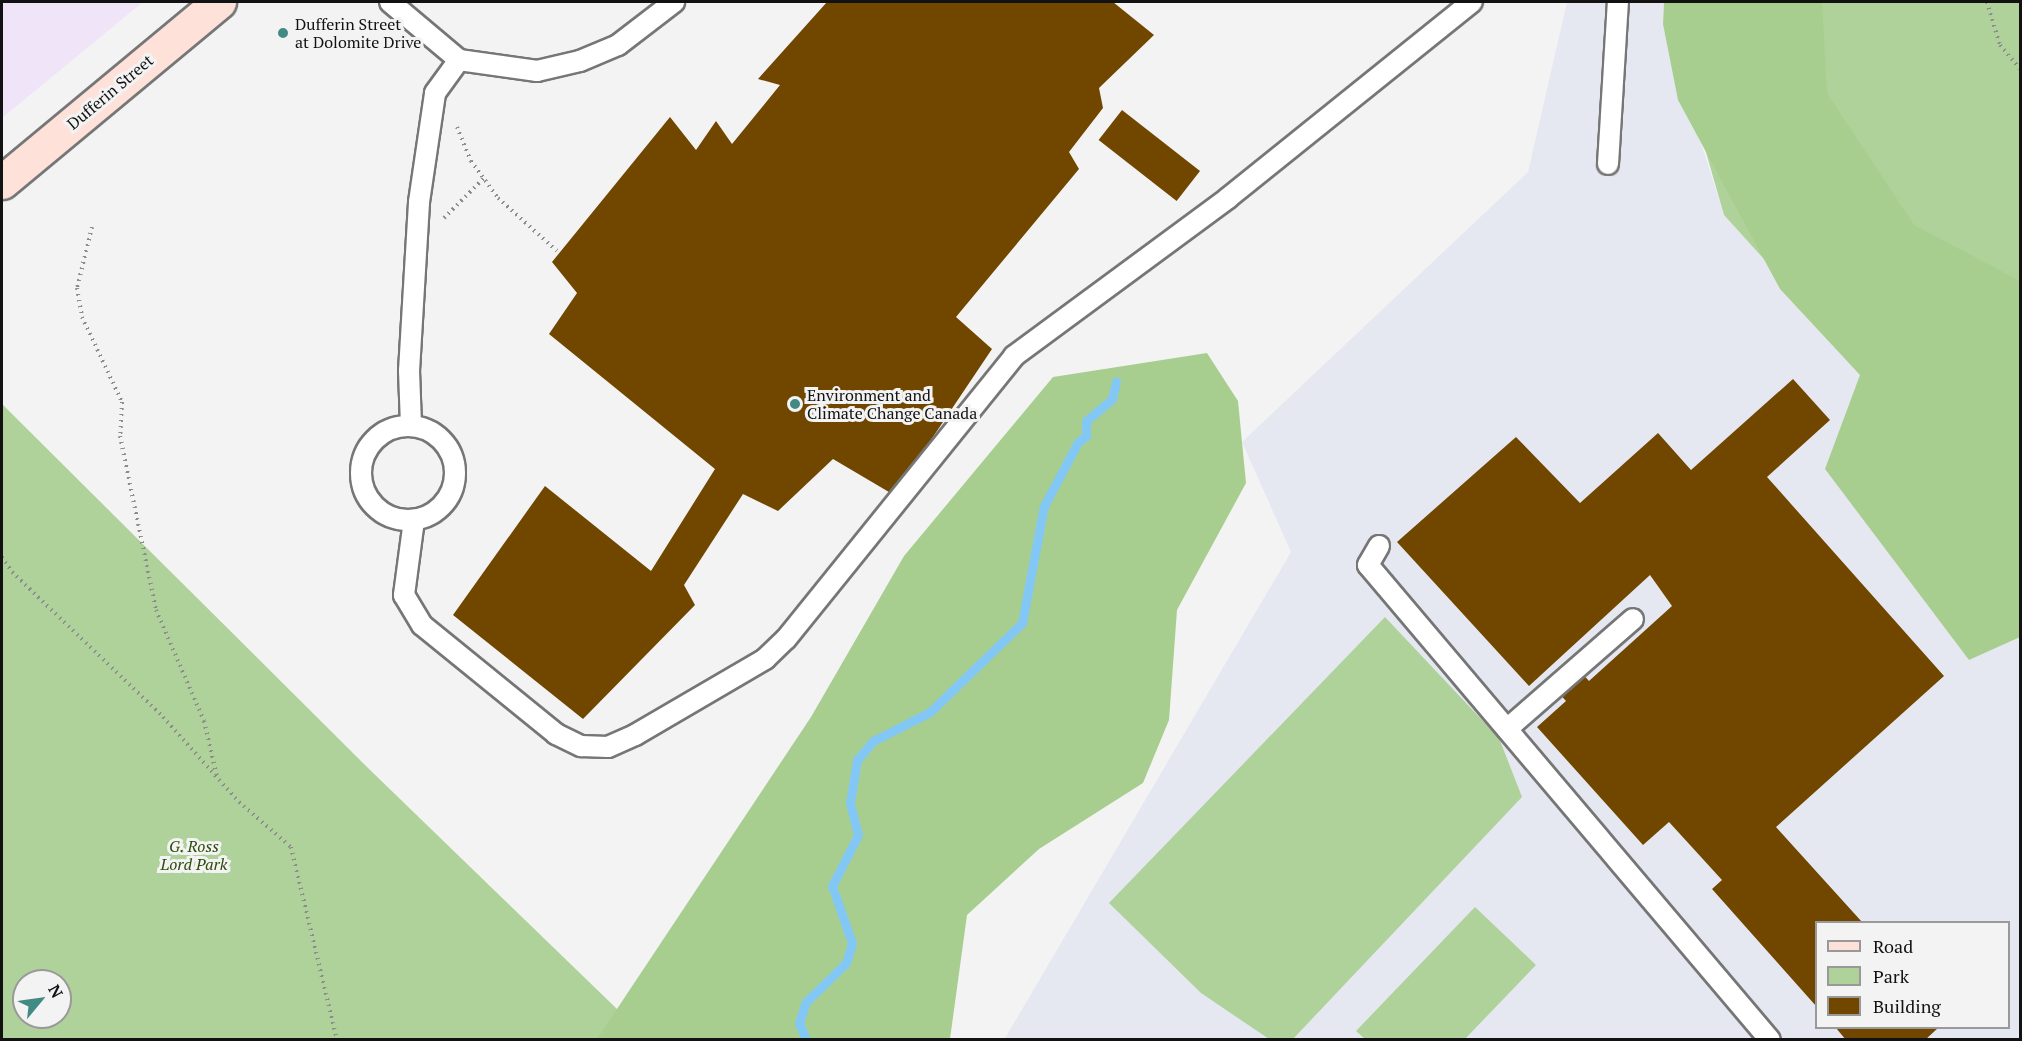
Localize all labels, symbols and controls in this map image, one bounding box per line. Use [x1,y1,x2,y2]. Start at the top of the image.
place label: Dufferin Street at Dolomite Drive [295,14,421,52]
marker: Dufferin Street at Dolomite Drive [276,26,290,40]
street label: Dufferin Street [63,50,157,134]
place label: Environment and Climate Change Canada [807,385,977,423]
marker: Environment and Climate Change Canada [788,397,802,411]
park label: G. Ross Lord Park [161,836,227,874]
legend [1815,921,2010,1029]
text: Road [1873,934,1913,958]
text: Park [1873,964,1909,988]
north arrow [12,969,72,1029]
text: N [43,981,69,1002]
text: Building [1873,994,1941,1018]

